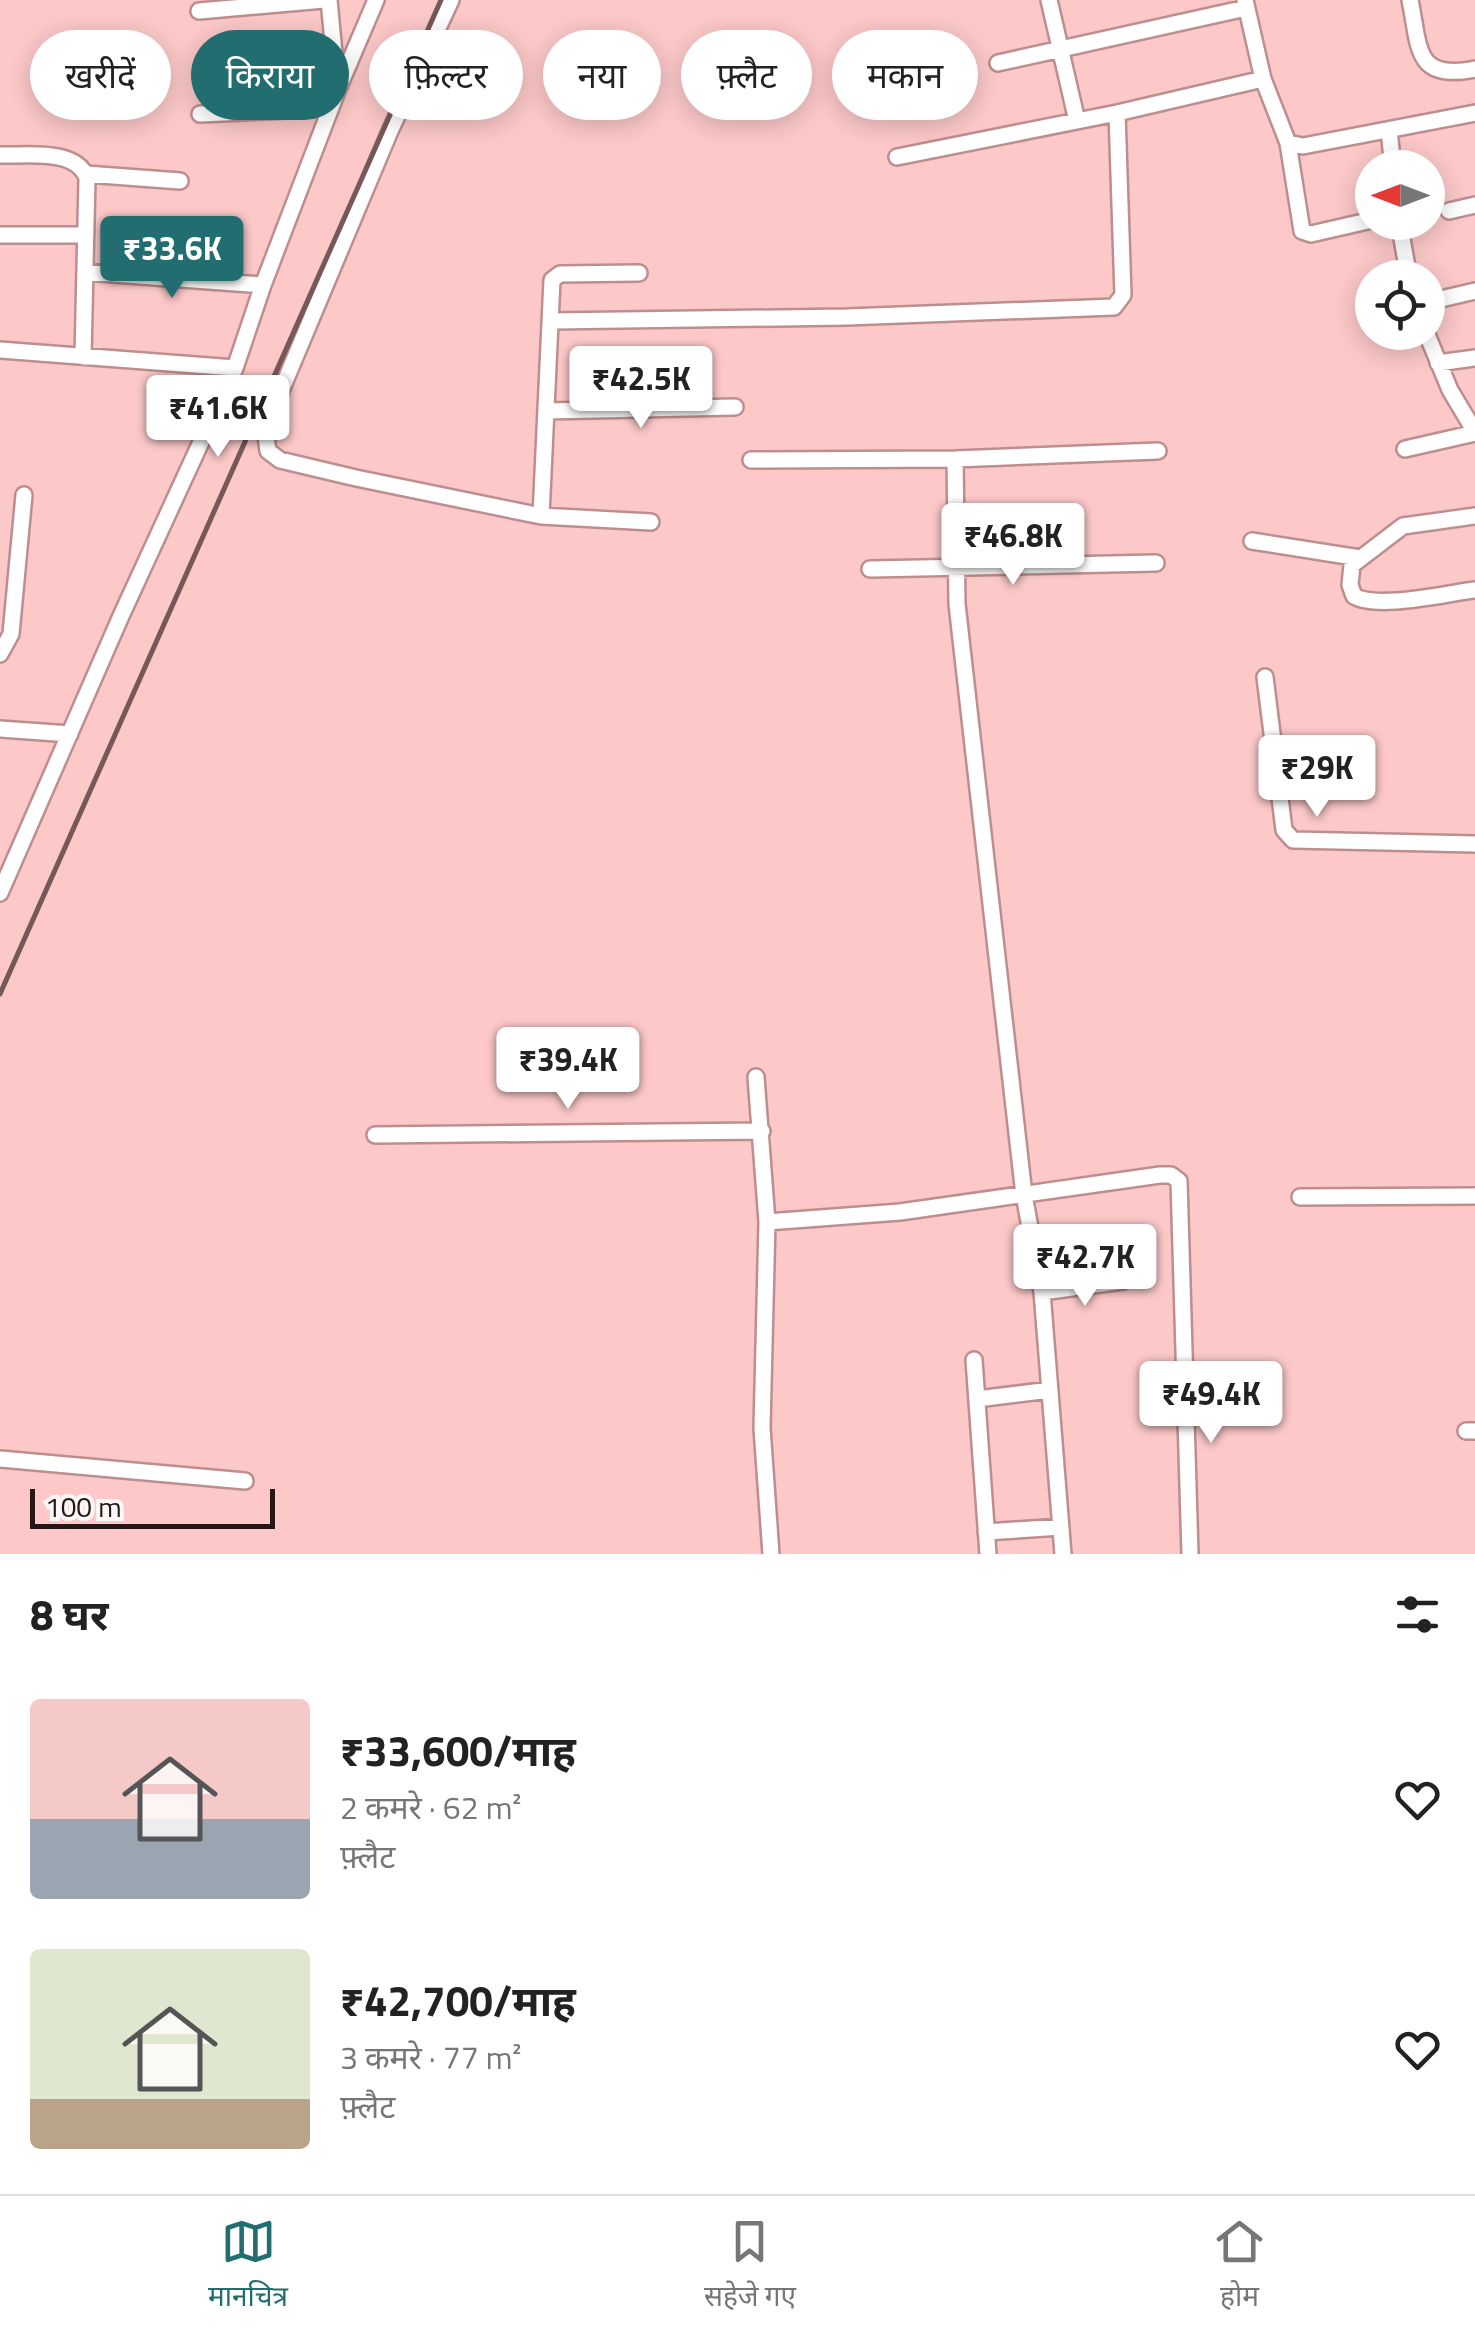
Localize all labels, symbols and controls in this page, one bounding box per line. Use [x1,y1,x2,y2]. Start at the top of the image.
chip: खरीदें [30,30,171,120]
chip: किराया [191,30,349,120]
chip: फ़िल्टर [369,30,523,120]
chip: नया [543,30,661,120]
chip: फ़्लैट [681,30,812,120]
chip: मकान [832,30,978,120]
north arrow [1355,150,1445,240]
map controls [1355,150,1445,350]
pin: ₹33.6K [91,216,253,301]
text: ₹33.6K [122,224,222,272]
button: locate [1355,260,1445,350]
pin: ₹42.5K [560,346,722,431]
text: ₹42.5K [591,354,691,402]
pin: ₹41.6K [137,375,299,460]
text: ₹41.6K [168,383,268,431]
pin: ₹46.8K [932,503,1094,588]
text: ₹46.8K [963,511,1063,559]
pin: ₹29K [1258,735,1376,820]
text: ₹29K [1280,743,1354,791]
pin: ₹39.4K [487,1027,649,1112]
text: ₹39.4K [518,1035,618,1083]
pin: ₹42.7K [1004,1224,1166,1309]
text: ₹42.7K [1035,1232,1135,1280]
pin: ₹49.4K [1130,1361,1292,1446]
text: ₹49.4K [1161,1369,1261,1417]
scale bar [30,1484,275,1528]
text: 100 m [45,1485,122,1528]
text: 8 घर [30,1582,109,1646]
icon: filters [1390,1587,1445,1642]
text: ₹33,600/माह [340,1718,576,1782]
icon: home [110,1739,230,1859]
icon: heart [1390,1772,1445,1827]
text: 2 कमरे · 62 m² [340,1783,521,1831]
text: फ़्लैट [340,1832,395,1880]
text: ₹42,700/माह [340,1968,576,2032]
icon: home [110,1989,230,2109]
icon: heart [1390,2022,1445,2077]
text: 3 कमरे · 77 m² [340,2033,521,2081]
text: फ़्लैट [340,2082,395,2130]
tab: मानचित्र [208,2214,288,2317]
tab: सहेजे गए [704,2214,796,2317]
tab: होम [1212,2214,1267,2317]

